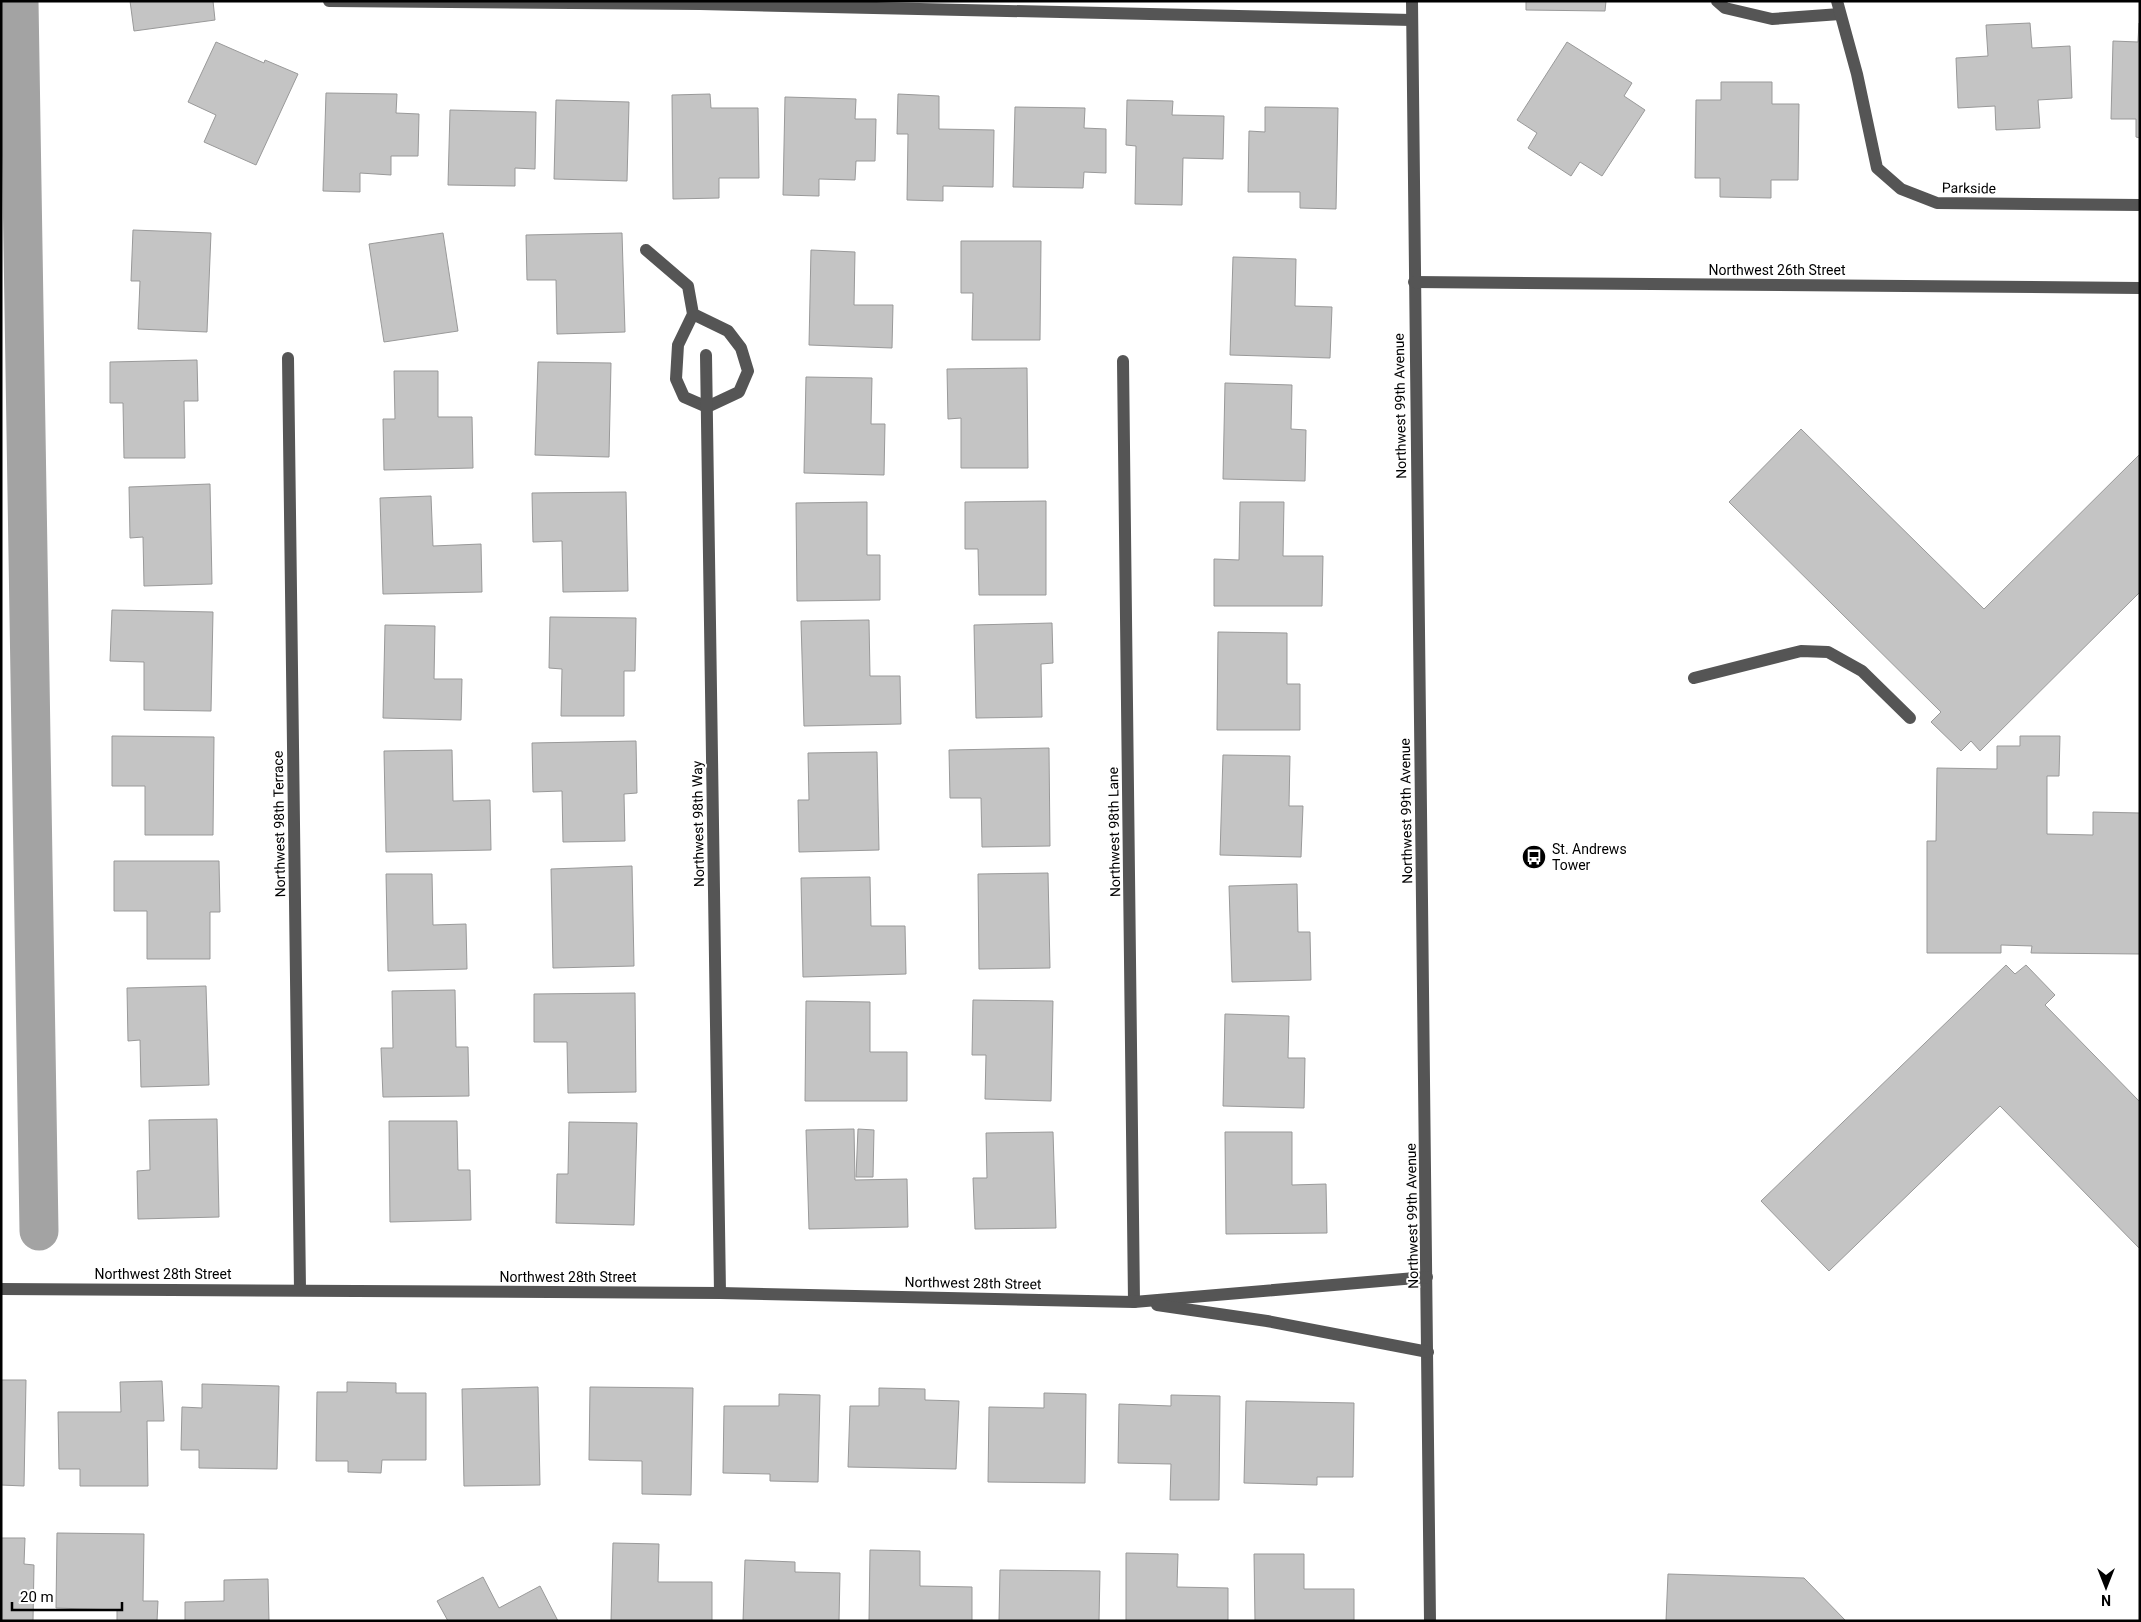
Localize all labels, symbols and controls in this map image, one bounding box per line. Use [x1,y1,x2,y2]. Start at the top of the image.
street label: Parkside [1942,180,1996,196]
street label: Northwest 26th Street [1708,262,1846,278]
street label: Northwest 99th Avenue [1391,333,1409,479]
street label: Northwest 99th Avenue [1397,738,1415,884]
street label: Northwest 98th Terrace [270,751,288,897]
street label: Northwest 98th Way [689,760,707,887]
street label: Northwest 98th Lane [1105,767,1123,897]
place label: St. Andrews Tower [1552,841,1627,873]
bus stop icon: St. Andrews Tower [1521,844,1547,870]
street label: Northwest 99th Avenue [1403,1143,1421,1289]
street label: Northwest 28th Street [94,1266,232,1282]
street label: Northwest 28th Street [499,1269,637,1285]
street label: Northwest 28th Street [904,1274,1042,1292]
north arrow [2081,1562,2131,1612]
scale bar [12,1580,122,1612]
text: 20 m [20,1588,54,1606]
text: N [2101,1592,2111,1608]

